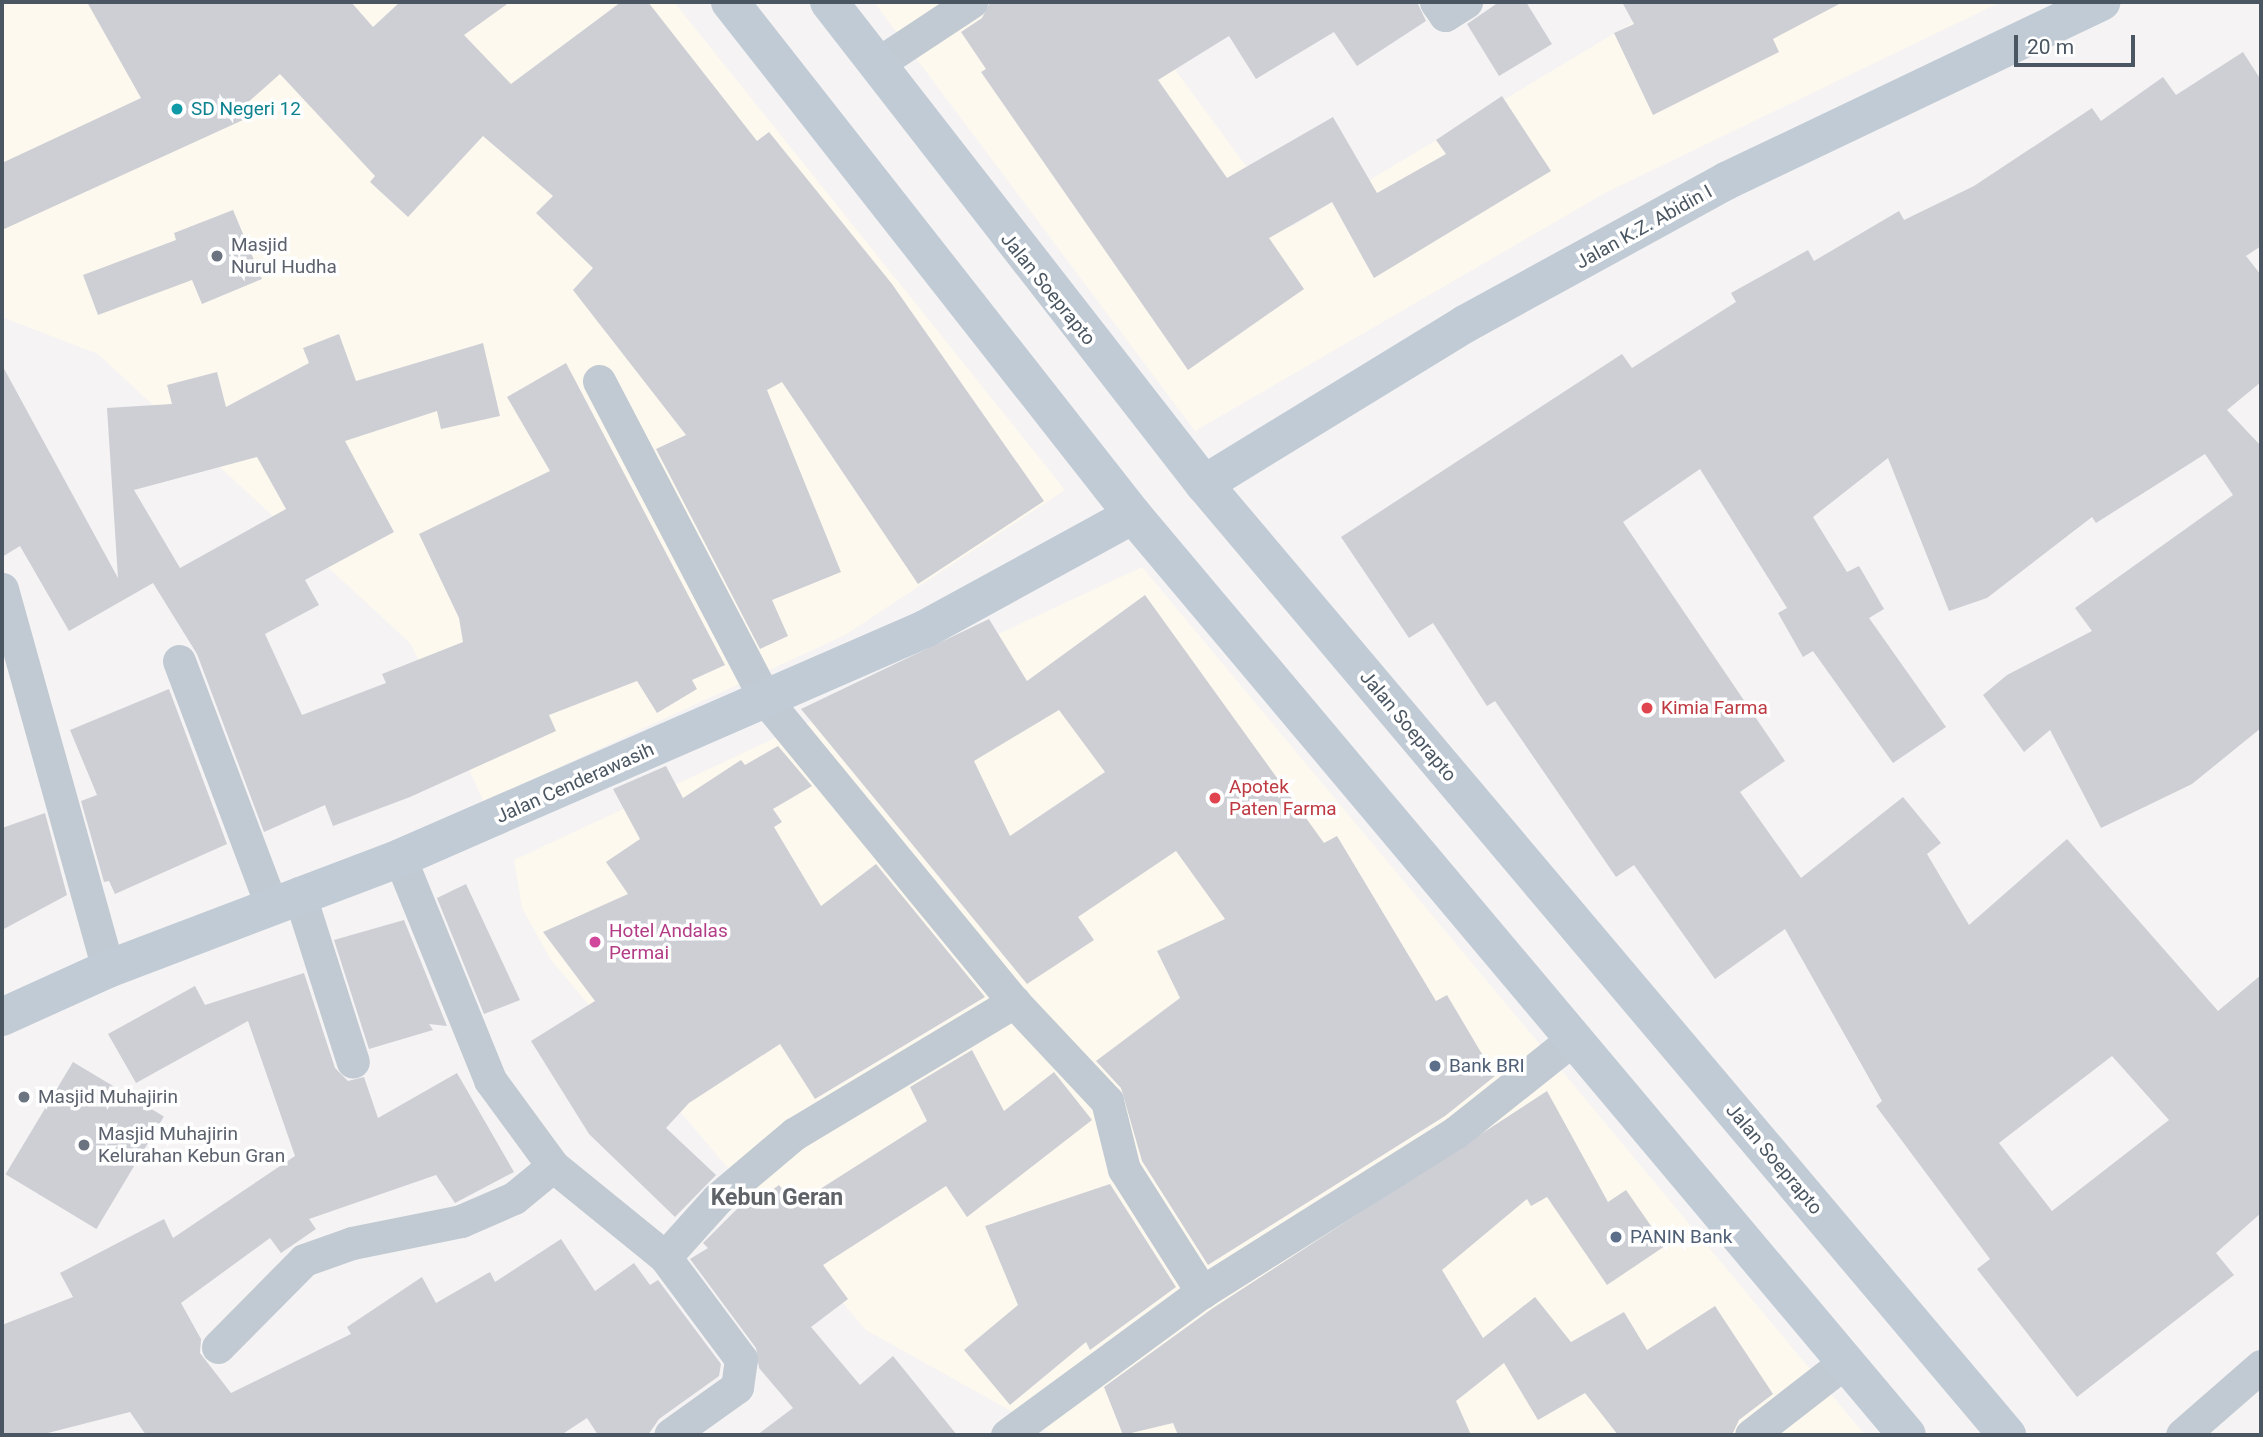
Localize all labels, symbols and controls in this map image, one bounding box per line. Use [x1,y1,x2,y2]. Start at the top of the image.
scale bar [2018,21,2139,65]
text: 20 m [2027,35,2074,59]
place label: SD Negeri 12 [191,98,301,120]
marker: SD Negeri 12 [169,101,185,117]
street label: Jalan K.Z. Abidin I [1572,180,1716,274]
street label: Jalan Soeprapto [996,228,1100,350]
place label: Masjid Nurul Hudha [231,234,337,278]
marker: Masjid Nurul Hudha [209,248,225,264]
street label: Jalan Soeprapto [1355,666,1461,786]
place label: Kimia Farma [1661,697,1768,719]
marker: Kimia Farma [1639,700,1655,716]
street label: Jalan Cenderawasih [492,738,658,828]
place label: Apotek Paten Farma [1229,776,1337,820]
marker: Apotek Paten Farma [1207,790,1223,806]
place label: Hotel Andalas Permai [609,920,728,964]
marker: Hotel Andalas Permai [587,934,603,950]
place label: Bank BRI [1449,1055,1525,1077]
marker: Bank BRI [1427,1058,1443,1074]
place label: Masjid Muhajirin [38,1086,178,1108]
marker: Masjid Muhajirin [16,1089,32,1105]
street label: Jalan Soeprapto [1721,1099,1827,1219]
place label: Masjid Muhajirin Kelurahan Kebun Gran [98,1123,285,1167]
marker: Masjid Muhajirin Kelurahan Kebun Gran [76,1137,92,1153]
district label: Kebun Geran [711,1184,843,1212]
place label: PANIN Bank [1630,1226,1732,1248]
marker: PANIN Bank [1608,1229,1624,1245]

